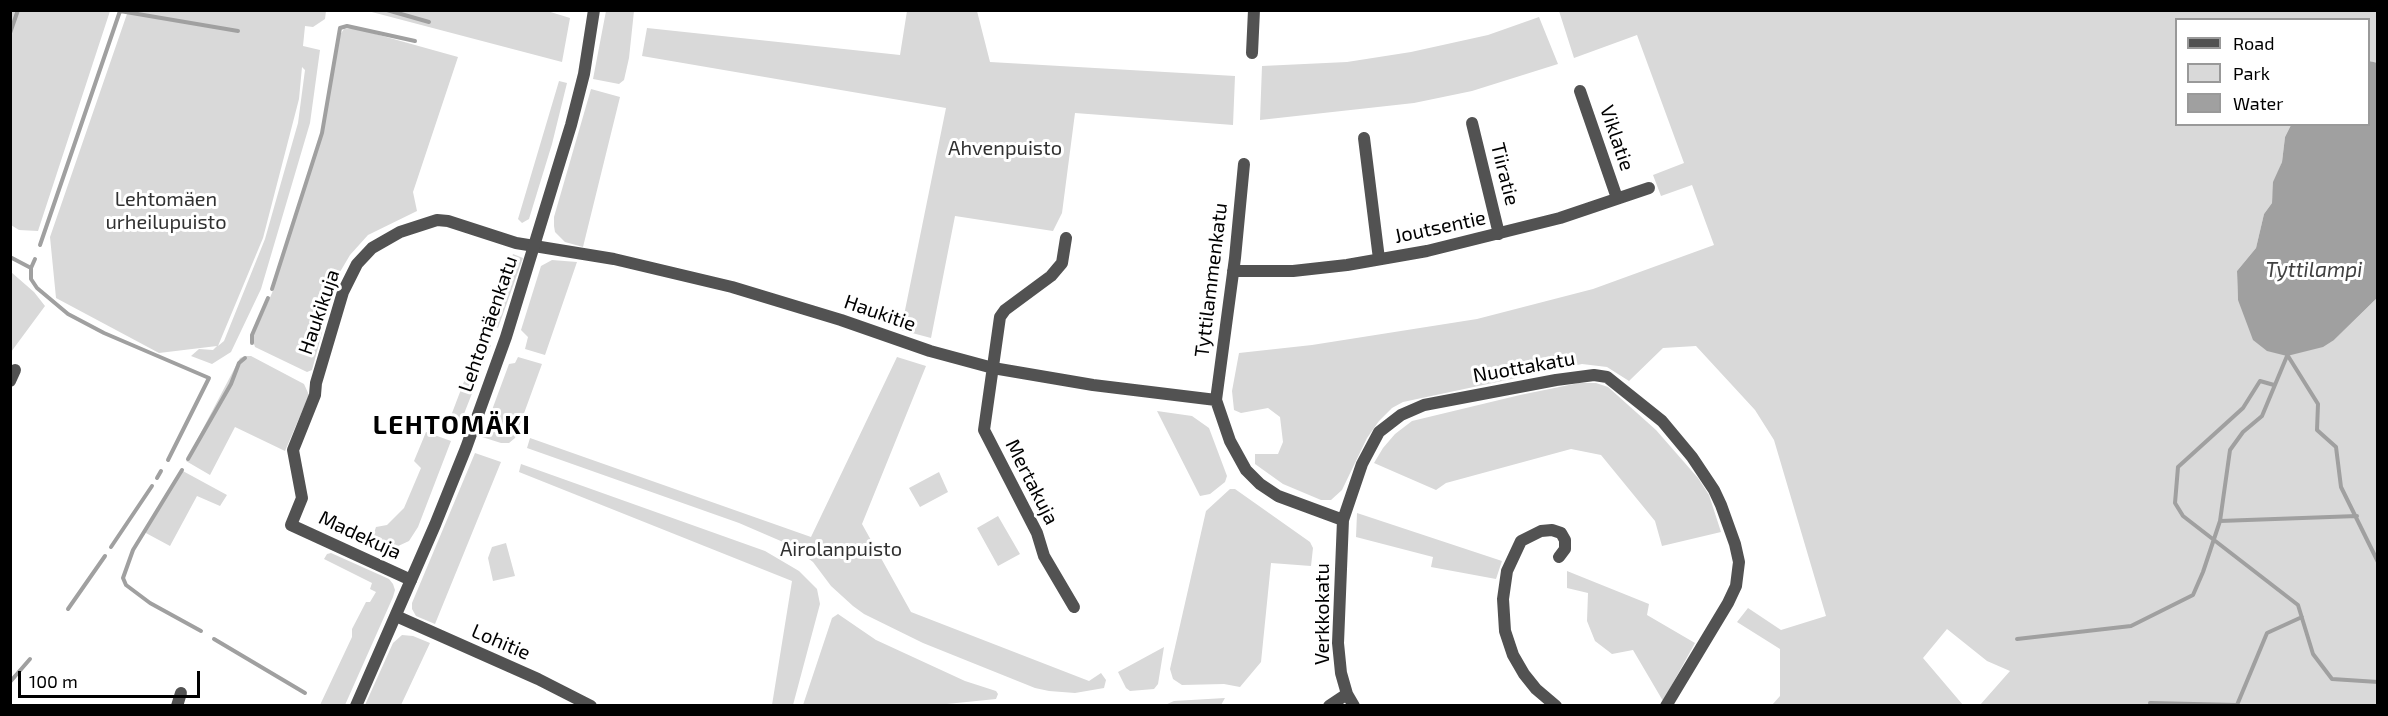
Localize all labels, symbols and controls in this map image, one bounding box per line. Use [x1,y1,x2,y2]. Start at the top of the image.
legend [2175,18,2370,126]
text: Road [2233,32,2274,54]
text: Park [2233,62,2270,84]
text: Water [2233,92,2283,114]
street label: Viklatie [1595,102,1639,174]
park label: Ahvenpuisto [948,136,1062,160]
street label: Tiiratie [1486,140,1524,208]
park label: Lehtomäen urheilupuisto [105,187,227,234]
street label: Tyttilammenkatu [1190,201,1232,359]
street label: Joutsentie [1392,206,1488,248]
street label: Lehtomäenkatu [453,253,523,395]
water label: Tyttilampi [2266,257,2362,283]
street label: Haukikuja [293,266,345,358]
street label: Haukitie [841,290,919,336]
street label: Nuottakatu [1471,346,1577,388]
district label: LEHTOMÄKI [373,409,531,441]
street label: Mertakuja [1000,435,1064,529]
street label: Madekuja [315,505,405,565]
park label: Airolanpuisto [780,537,902,561]
street label: Verkkokatu [1310,563,1334,665]
street label: Lohitie [468,619,534,665]
scale bar [21,659,202,697]
text: 100 m [29,670,78,692]

